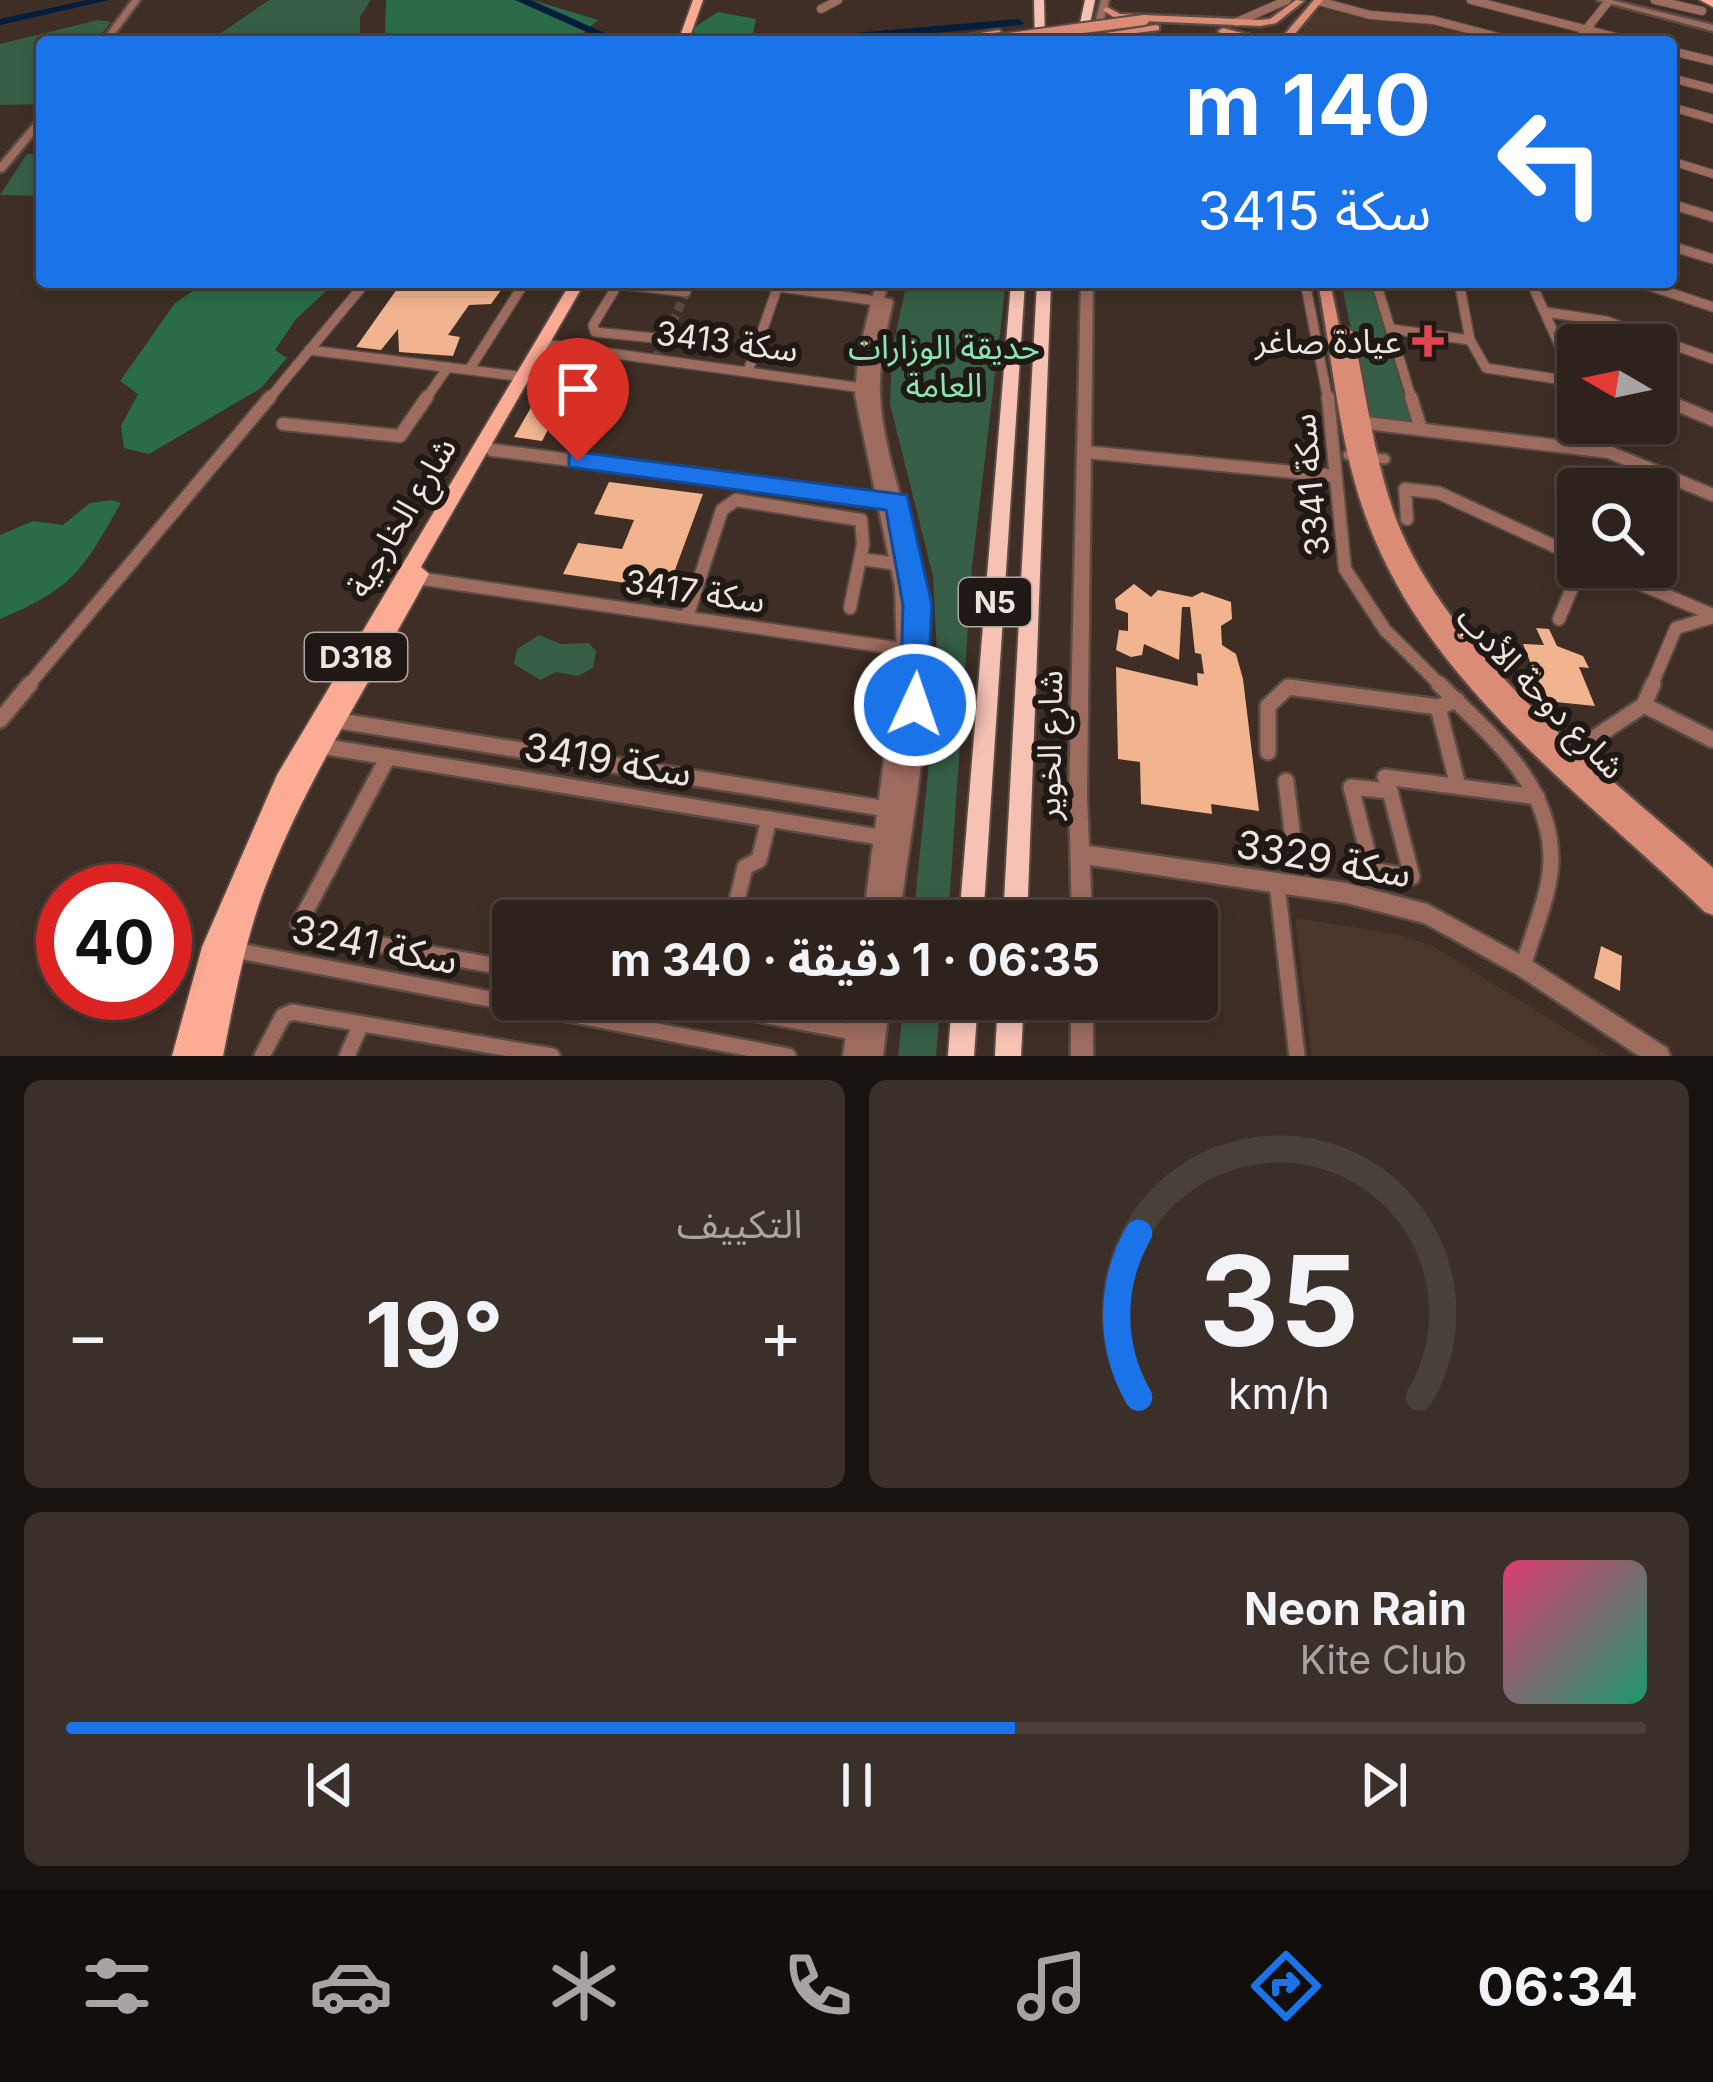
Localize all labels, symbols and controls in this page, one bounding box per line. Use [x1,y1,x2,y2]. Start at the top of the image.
text: 140 m [1185,54,1431,155]
icon: left [1473,84,1629,240]
text: سكة 3415 [1198,178,1431,243]
street label: سكة 3413 [654,312,800,370]
place label: عيادة صاغر [1254,321,1401,361]
north arrow [1557,324,1677,444]
map controls [1557,324,1677,588]
marker: عيادة صاغر [1412,325,1444,357]
park label: حديقة الوزارات العامة [848,327,1040,405]
pin [527,338,629,461]
icon: arrive [545,356,611,422]
street label: سكة 3341 [1283,412,1337,558]
street label: شارع الخارجية [338,430,469,607]
button: search [1557,468,1677,588]
street label: سكة 3417 [622,561,768,621]
road number: N5 [959,578,1031,626]
street label: شارع دوحة الأدب [1445,597,1633,790]
road number: D318 [305,633,407,681]
position arrow [852,642,978,768]
street label: شارع الخوير [1028,670,1075,821]
street label: سكة 3419 [521,723,695,795]
street label: سكة 3329 [1233,820,1415,896]
speed limit sign: 40 [36,864,192,1020]
street label: سكة 3241 [288,905,462,983]
text: 06:35 · 1 دقيقة · 340 m [610,932,1100,987]
text: التكييف [677,1200,803,1247]
text: 35 [1199,1225,1359,1376]
text: 19° [365,1280,504,1389]
text: − [66,1295,110,1375]
text: + [759,1295,802,1375]
text: km/h [1228,1367,1330,1419]
text: Neon Rain [1244,1581,1467,1636]
text: Kite Club [1300,1636,1467,1683]
icon: previous [297,1752,363,1818]
icon: pause [824,1752,890,1818]
icon: next [1351,1752,1417,1818]
icon: filters [75,1944,159,2028]
icon: car [309,1944,393,2028]
icon: climate [542,1944,626,2028]
icon: phone [776,1944,860,2028]
icon: music [1010,1944,1094,2028]
icon: directions [1244,1944,1328,2028]
text: 06:34 [1477,1954,1638,2019]

